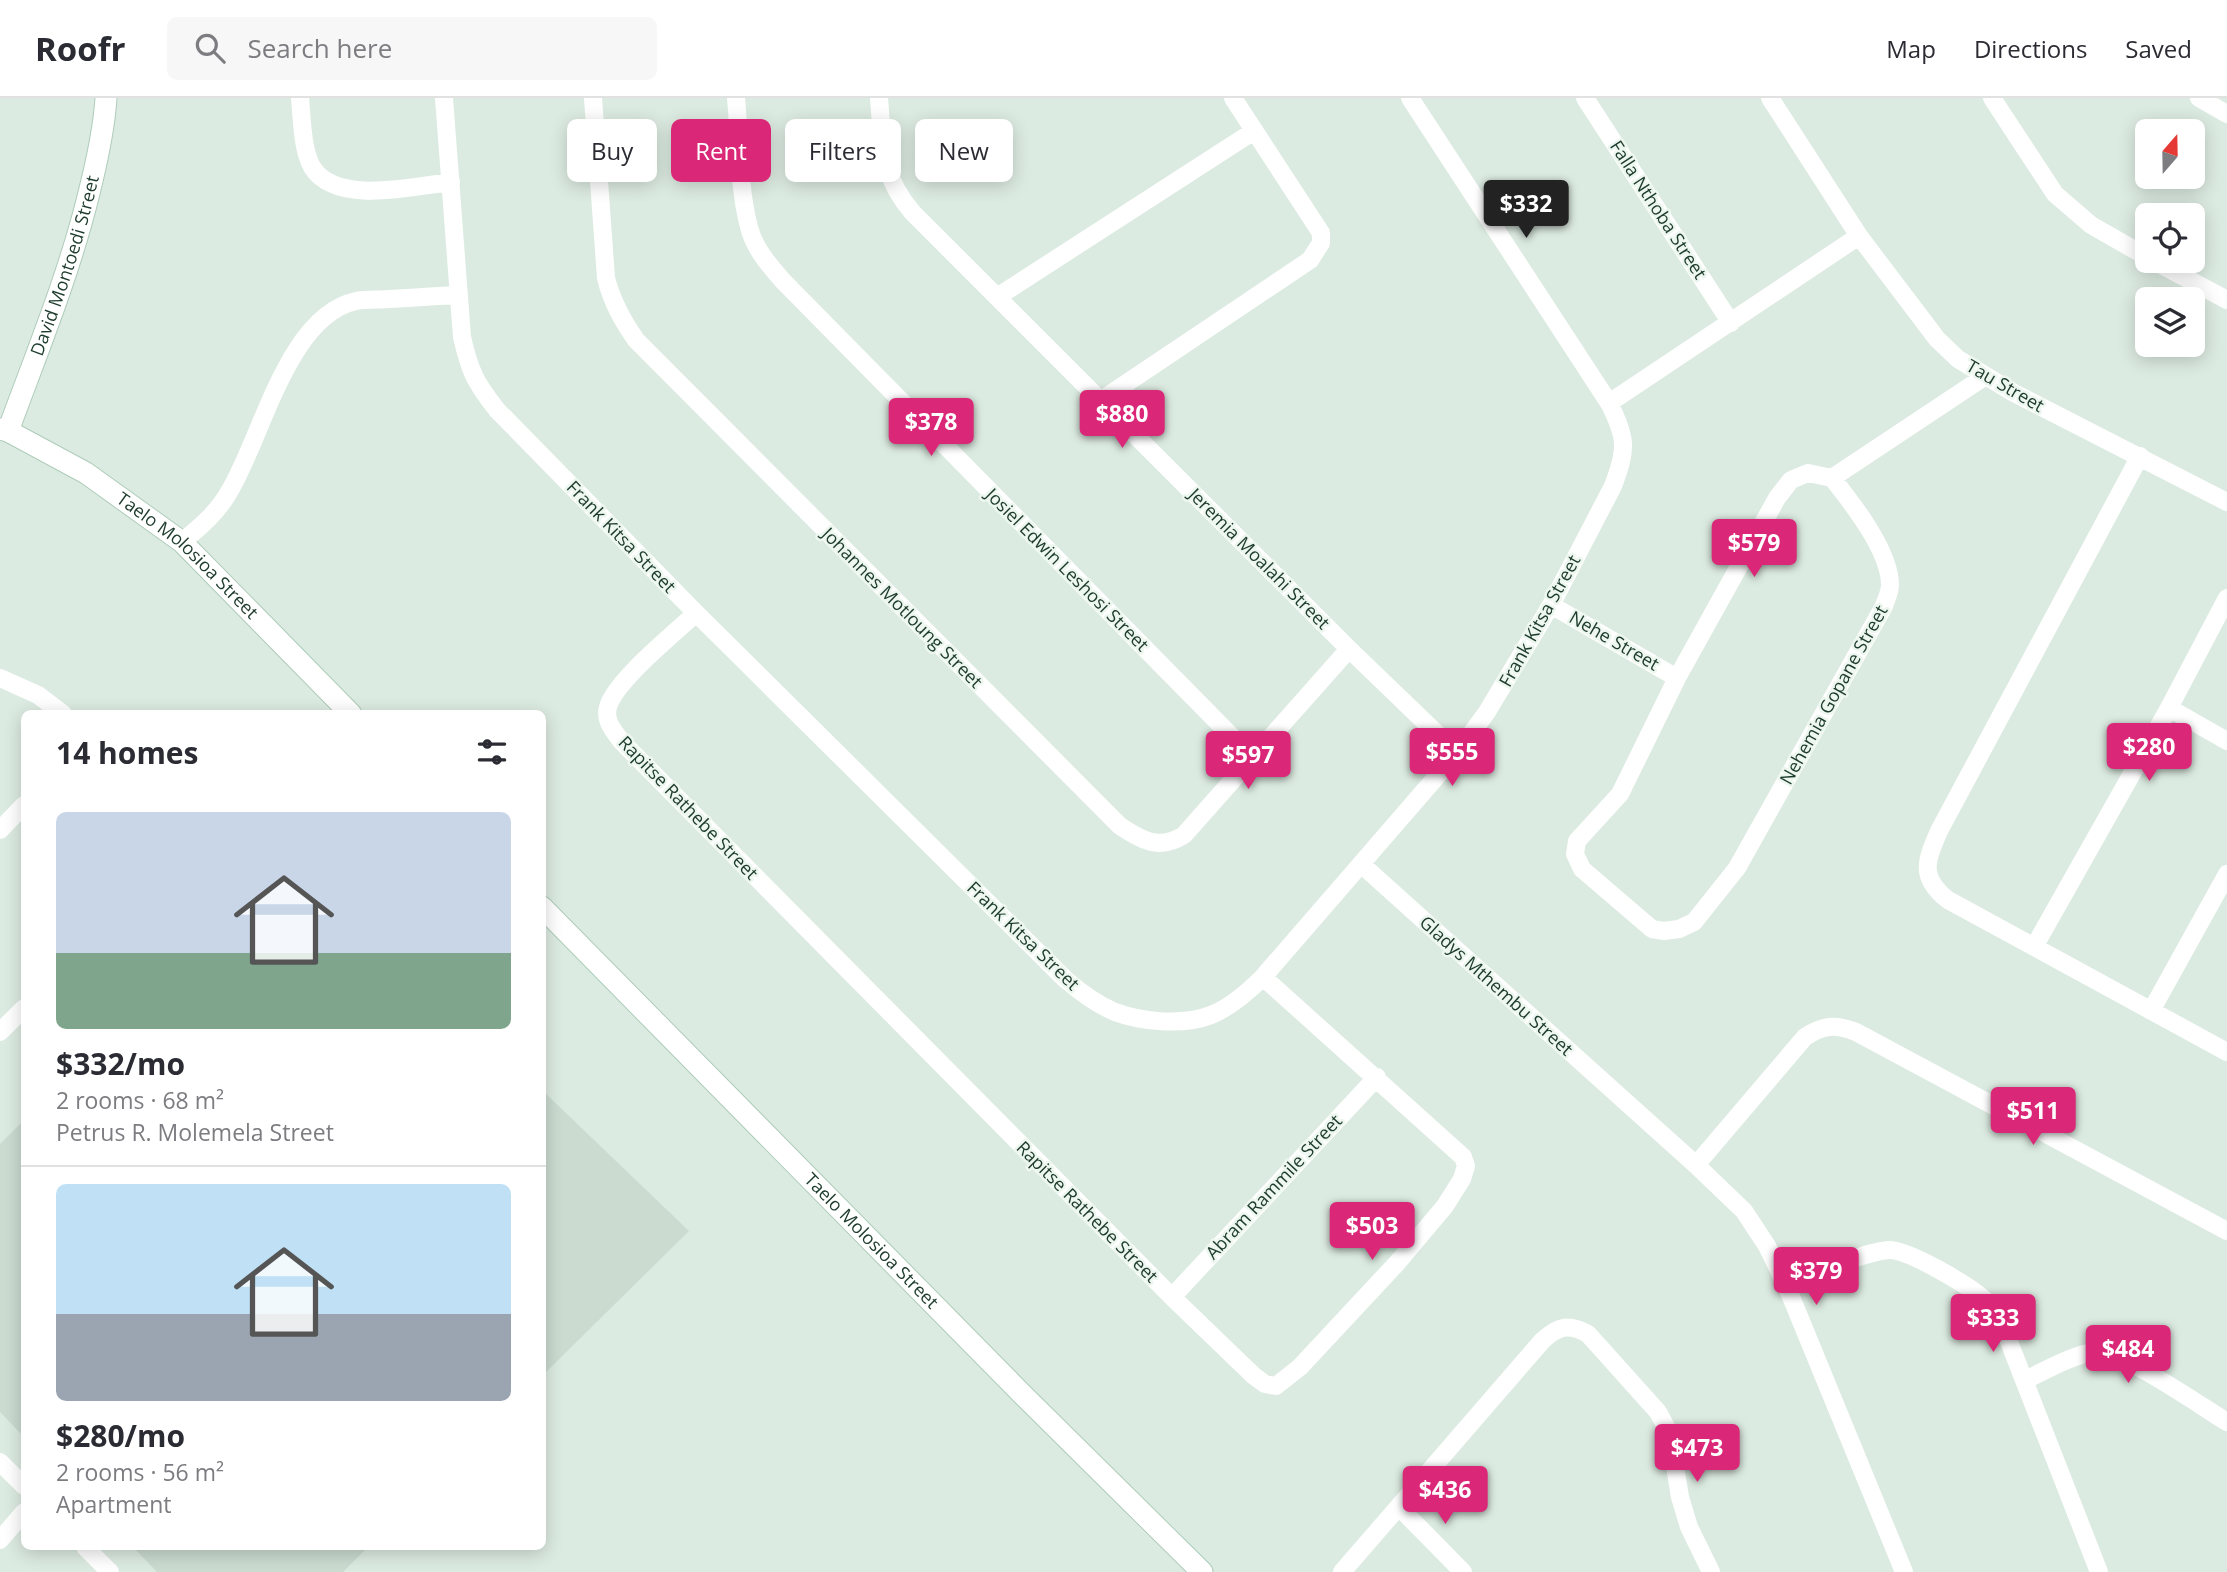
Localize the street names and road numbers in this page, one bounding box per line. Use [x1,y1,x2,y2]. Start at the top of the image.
street label: Falla Nthoba Street [1605,135,1713,283]
street label: David Montoedi Street [24,173,104,359]
street label: Tau Street [1962,353,2049,417]
street label: Frank Kitsa Street [562,475,682,598]
street label: Josiel Edwin Leshosi Street [980,481,1154,656]
street label: Jeremia Moalahi Street [1182,481,1336,634]
street label: Taelo Molosioa Street [112,486,264,624]
street label: Johannes Motloung Street [816,520,988,693]
street label: Frank Kitsa Street [1493,550,1585,691]
street label: Nehemia Gopane Street [1774,600,1893,789]
street label: Nehe Street [1565,605,1664,675]
street label: Rapitse Rathebe Street [614,730,764,884]
street label: Frank Kitsa Street [962,875,1085,995]
street label: Gladys Mthembu Street [1415,910,1578,1061]
street label: Abram Rammile Street [1200,1109,1347,1264]
street label: Rapitse Rathebe Street [1012,1135,1164,1287]
street label: Taelo Molosioa Street [800,1167,944,1313]

